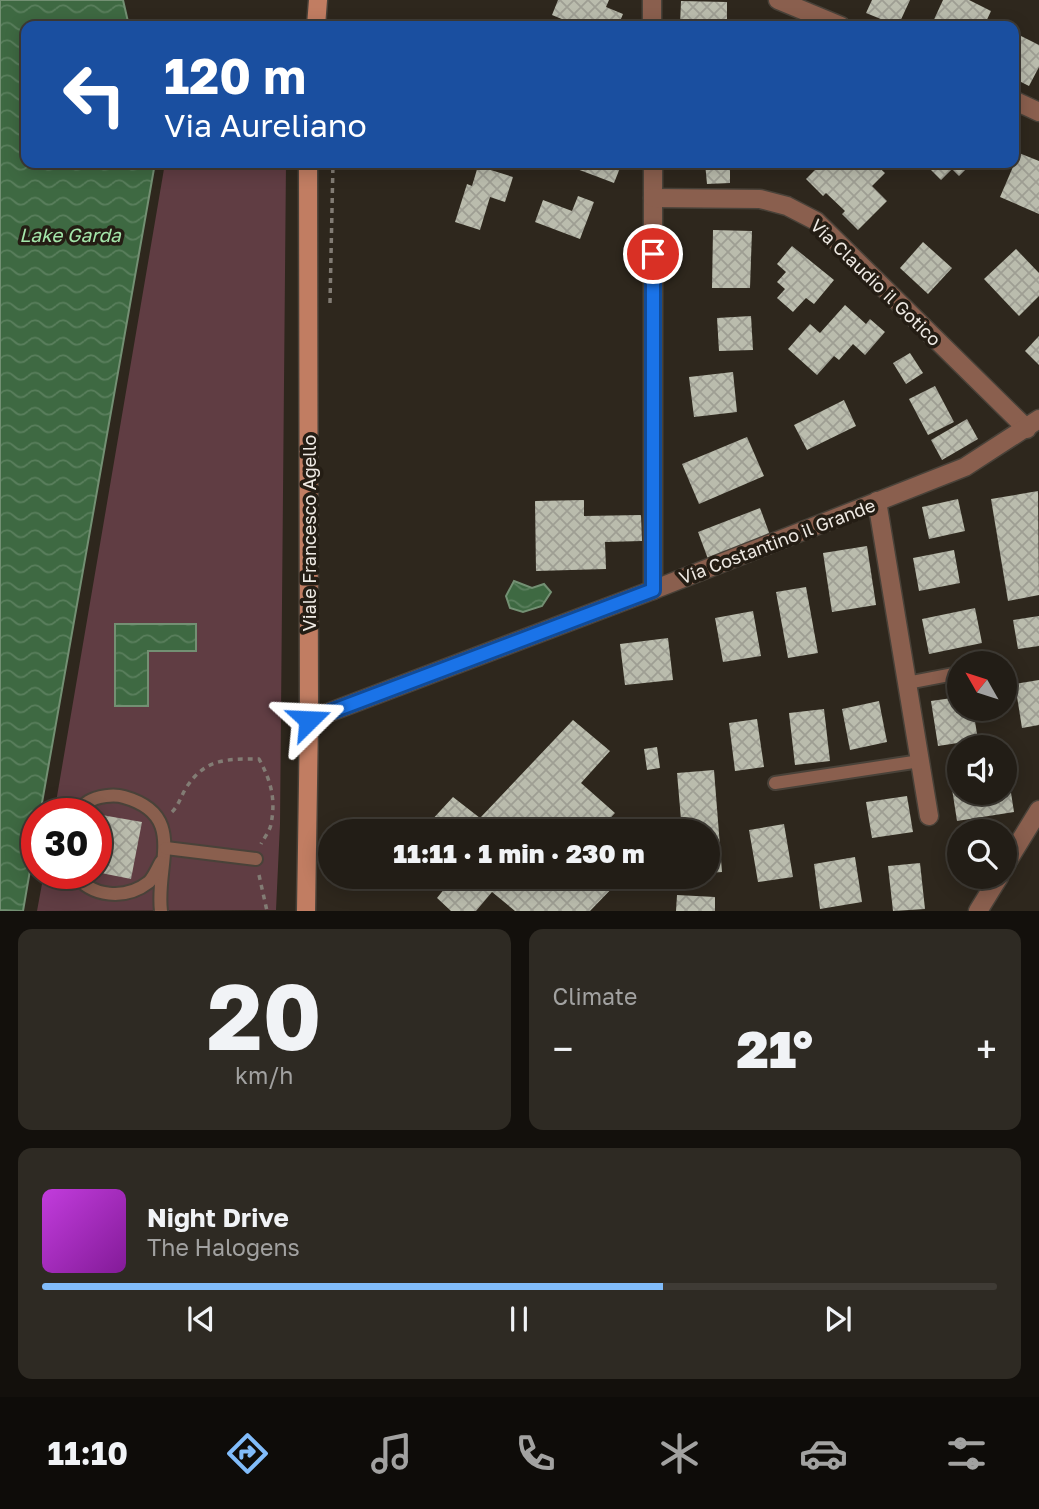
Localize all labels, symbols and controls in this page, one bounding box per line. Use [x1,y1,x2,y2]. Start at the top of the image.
text: 120 m [164,46,306,105]
icon: left [49,49,140,140]
text: Via Aureliano [164,106,367,144]
street label: Via Claudio il Gotico [806,214,946,350]
water label: Lake Garda [19,223,122,246]
pin [623,224,683,284]
icon: arrive [634,235,672,273]
street label: Viale Francesco Agello [298,435,320,631]
street label: Via Costantino il Grande [676,493,878,589]
north arrow [947,651,1017,721]
map controls [947,651,1017,889]
position arrow [272,683,346,757]
button: sound [947,735,1017,805]
speed limit sign: 30 [21,798,112,889]
button: search [947,819,1017,889]
text: 11:11 · 1 min · 230 m [393,838,645,869]
text: 20 [207,961,322,1070]
text: Climate [553,982,637,1010]
text: 21° [736,1017,813,1079]
text: − [553,1026,573,1071]
text: + [976,1026,997,1071]
text: km/h [235,1061,294,1089]
text: Night Drive [147,1202,289,1233]
text: The Halogens [147,1233,300,1261]
icon: previous [182,1300,220,1338]
icon: pause [500,1300,538,1338]
icon: next [819,1300,857,1338]
icon: directions [223,1429,272,1478]
icon: music [367,1429,416,1478]
icon: phone [511,1429,560,1478]
icon: climate [655,1429,704,1478]
icon: car [799,1429,848,1478]
icon: filters [942,1429,991,1478]
text: 11:10 [47,1434,128,1472]

